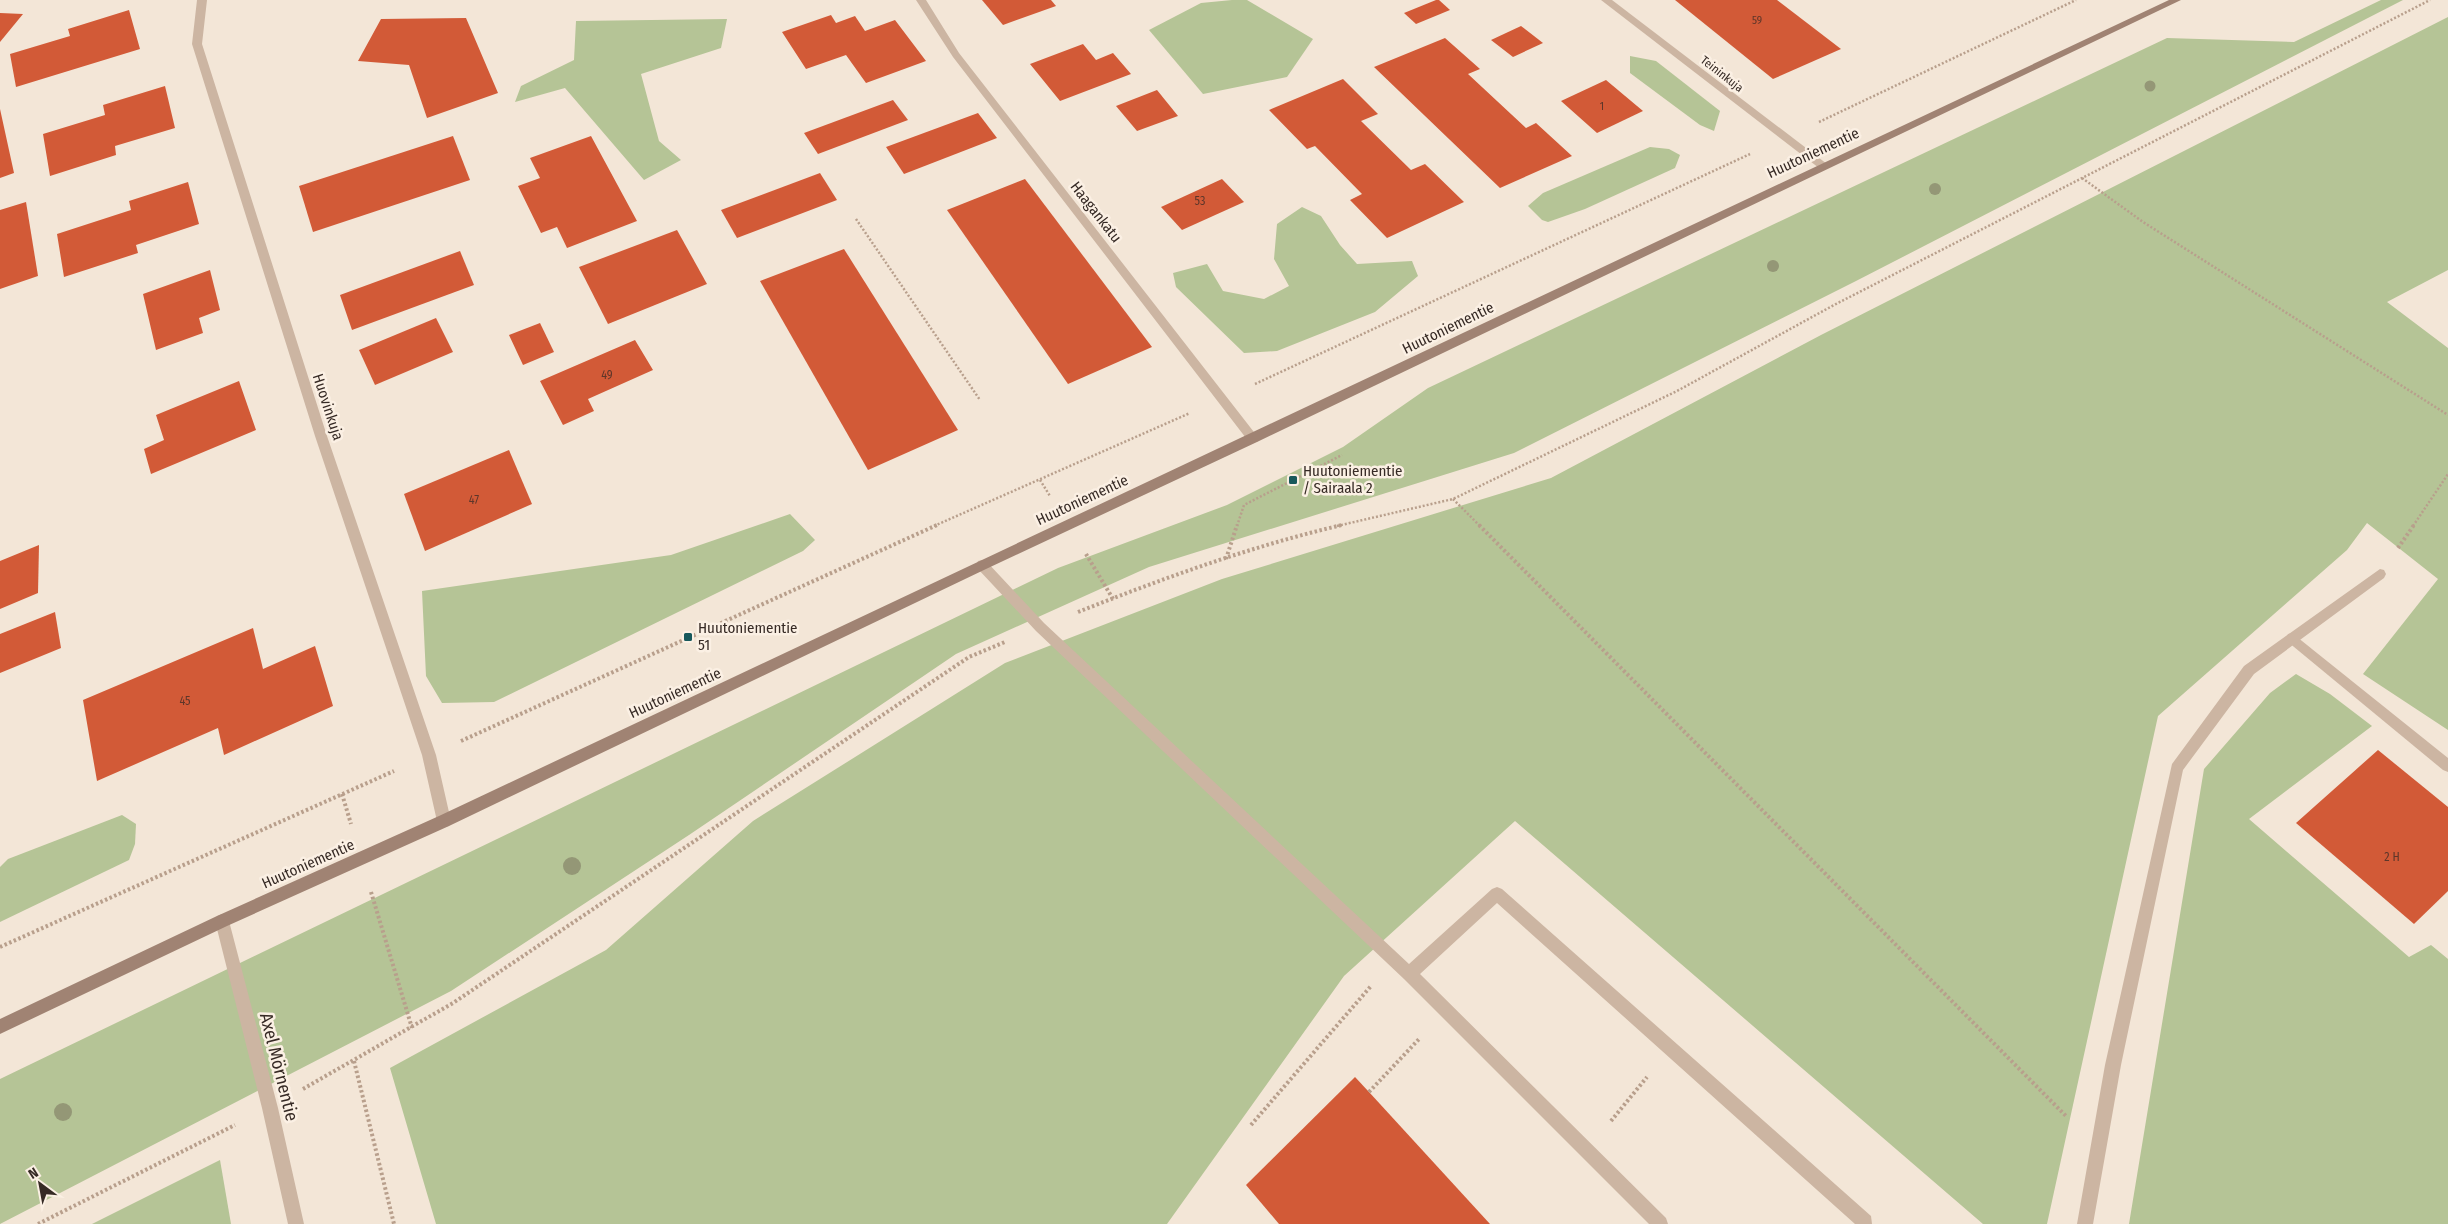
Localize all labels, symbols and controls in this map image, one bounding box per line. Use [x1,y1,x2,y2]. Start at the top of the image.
house number: 59 [1752,14,1762,27]
street label: Teininkuja [1698,53,1746,95]
house number: 1 [1600,100,1604,113]
street label: Huutoniementie [1764,124,1862,182]
street label: Haagankatu [1067,178,1125,246]
house number: 53 [1195,194,1205,208]
street label: Huutoniementie [1399,298,1497,358]
house number: 49 [601,368,613,382]
street label: Huovinkuja [309,371,347,443]
place label: Huutoniementie / Sairaala 2 [1303,462,1402,497]
street label: Huutoniementie [1033,471,1131,529]
marker: Huutoniementie / Sairaala 2 [1287,474,1299,486]
house number: 47 [469,493,479,507]
place label: Huutoniementie 51 [698,619,797,654]
marker: Huutoniementie 51 [682,631,694,643]
street label: Huutoniementie [626,664,724,722]
house number: 45 [179,694,191,708]
street label: Huutoniementie [259,836,357,892]
house number: 2 H [2384,850,2400,864]
street label: Axel Mörnentie [255,1011,303,1124]
north arrow [15,1159,65,1209]
text: N [25,1164,41,1183]

